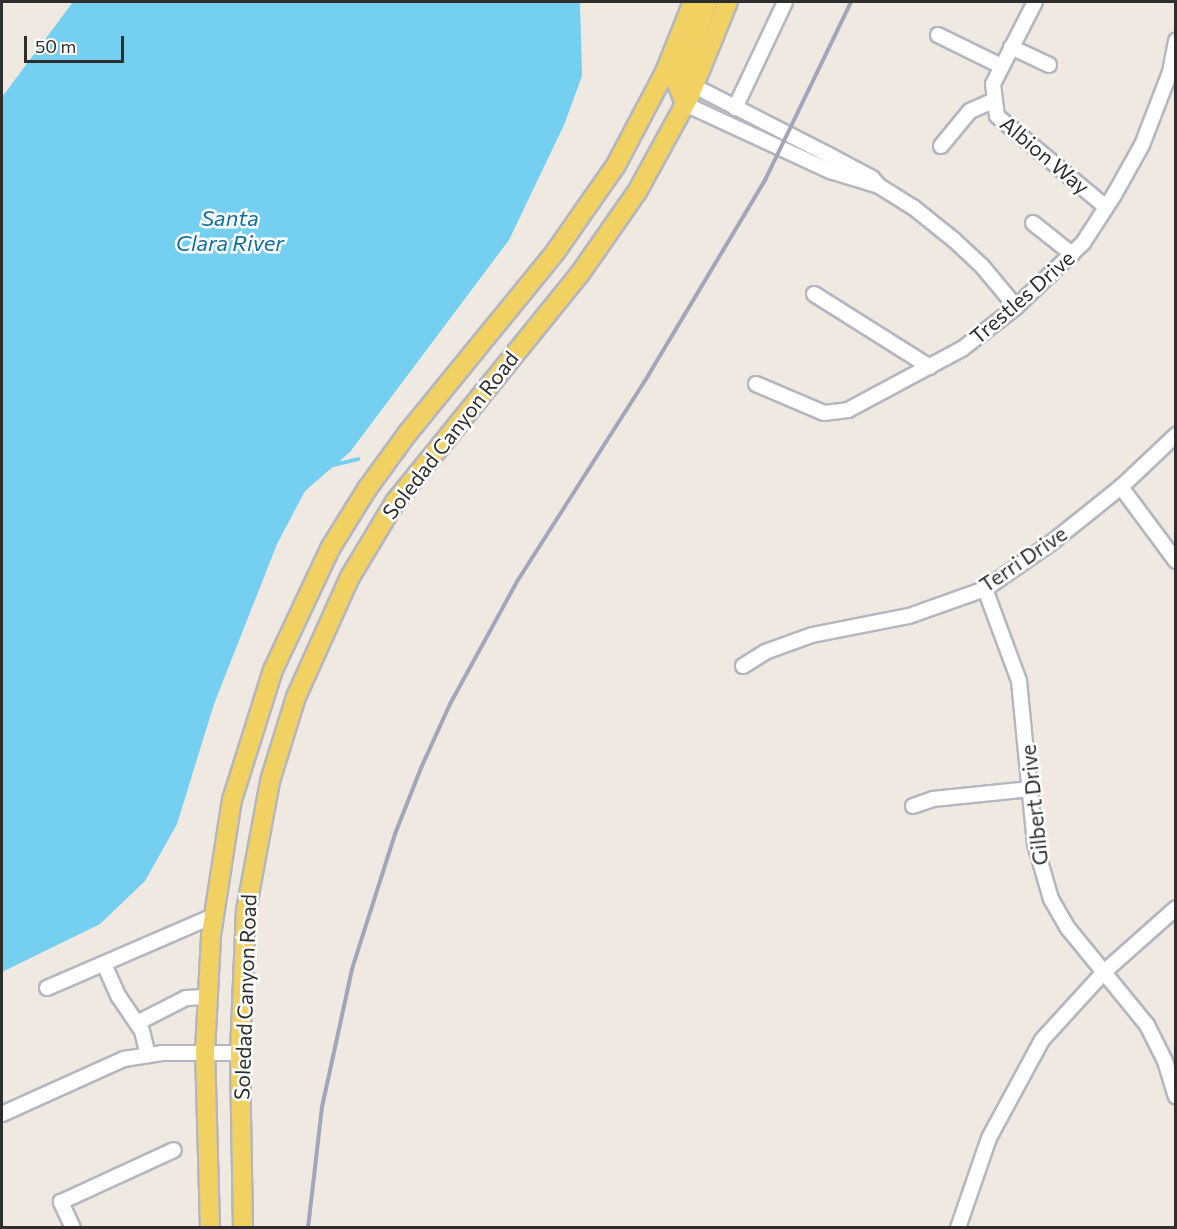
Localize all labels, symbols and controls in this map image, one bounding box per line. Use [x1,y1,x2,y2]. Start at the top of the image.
scale bar [27,24,128,62]
text: 50 m [35,35,76,57]
street label: Albion Way [995,111,1095,199]
water label: Santa Clara River [176,204,284,255]
street label: Trestles Drive [965,245,1079,349]
street label: Soledad Canyon Road [377,346,523,524]
street label: Terri Drive [975,521,1071,597]
street label: Gilbert Drive [1015,743,1053,867]
street label: Soledad Canyon Road [229,894,261,1100]

